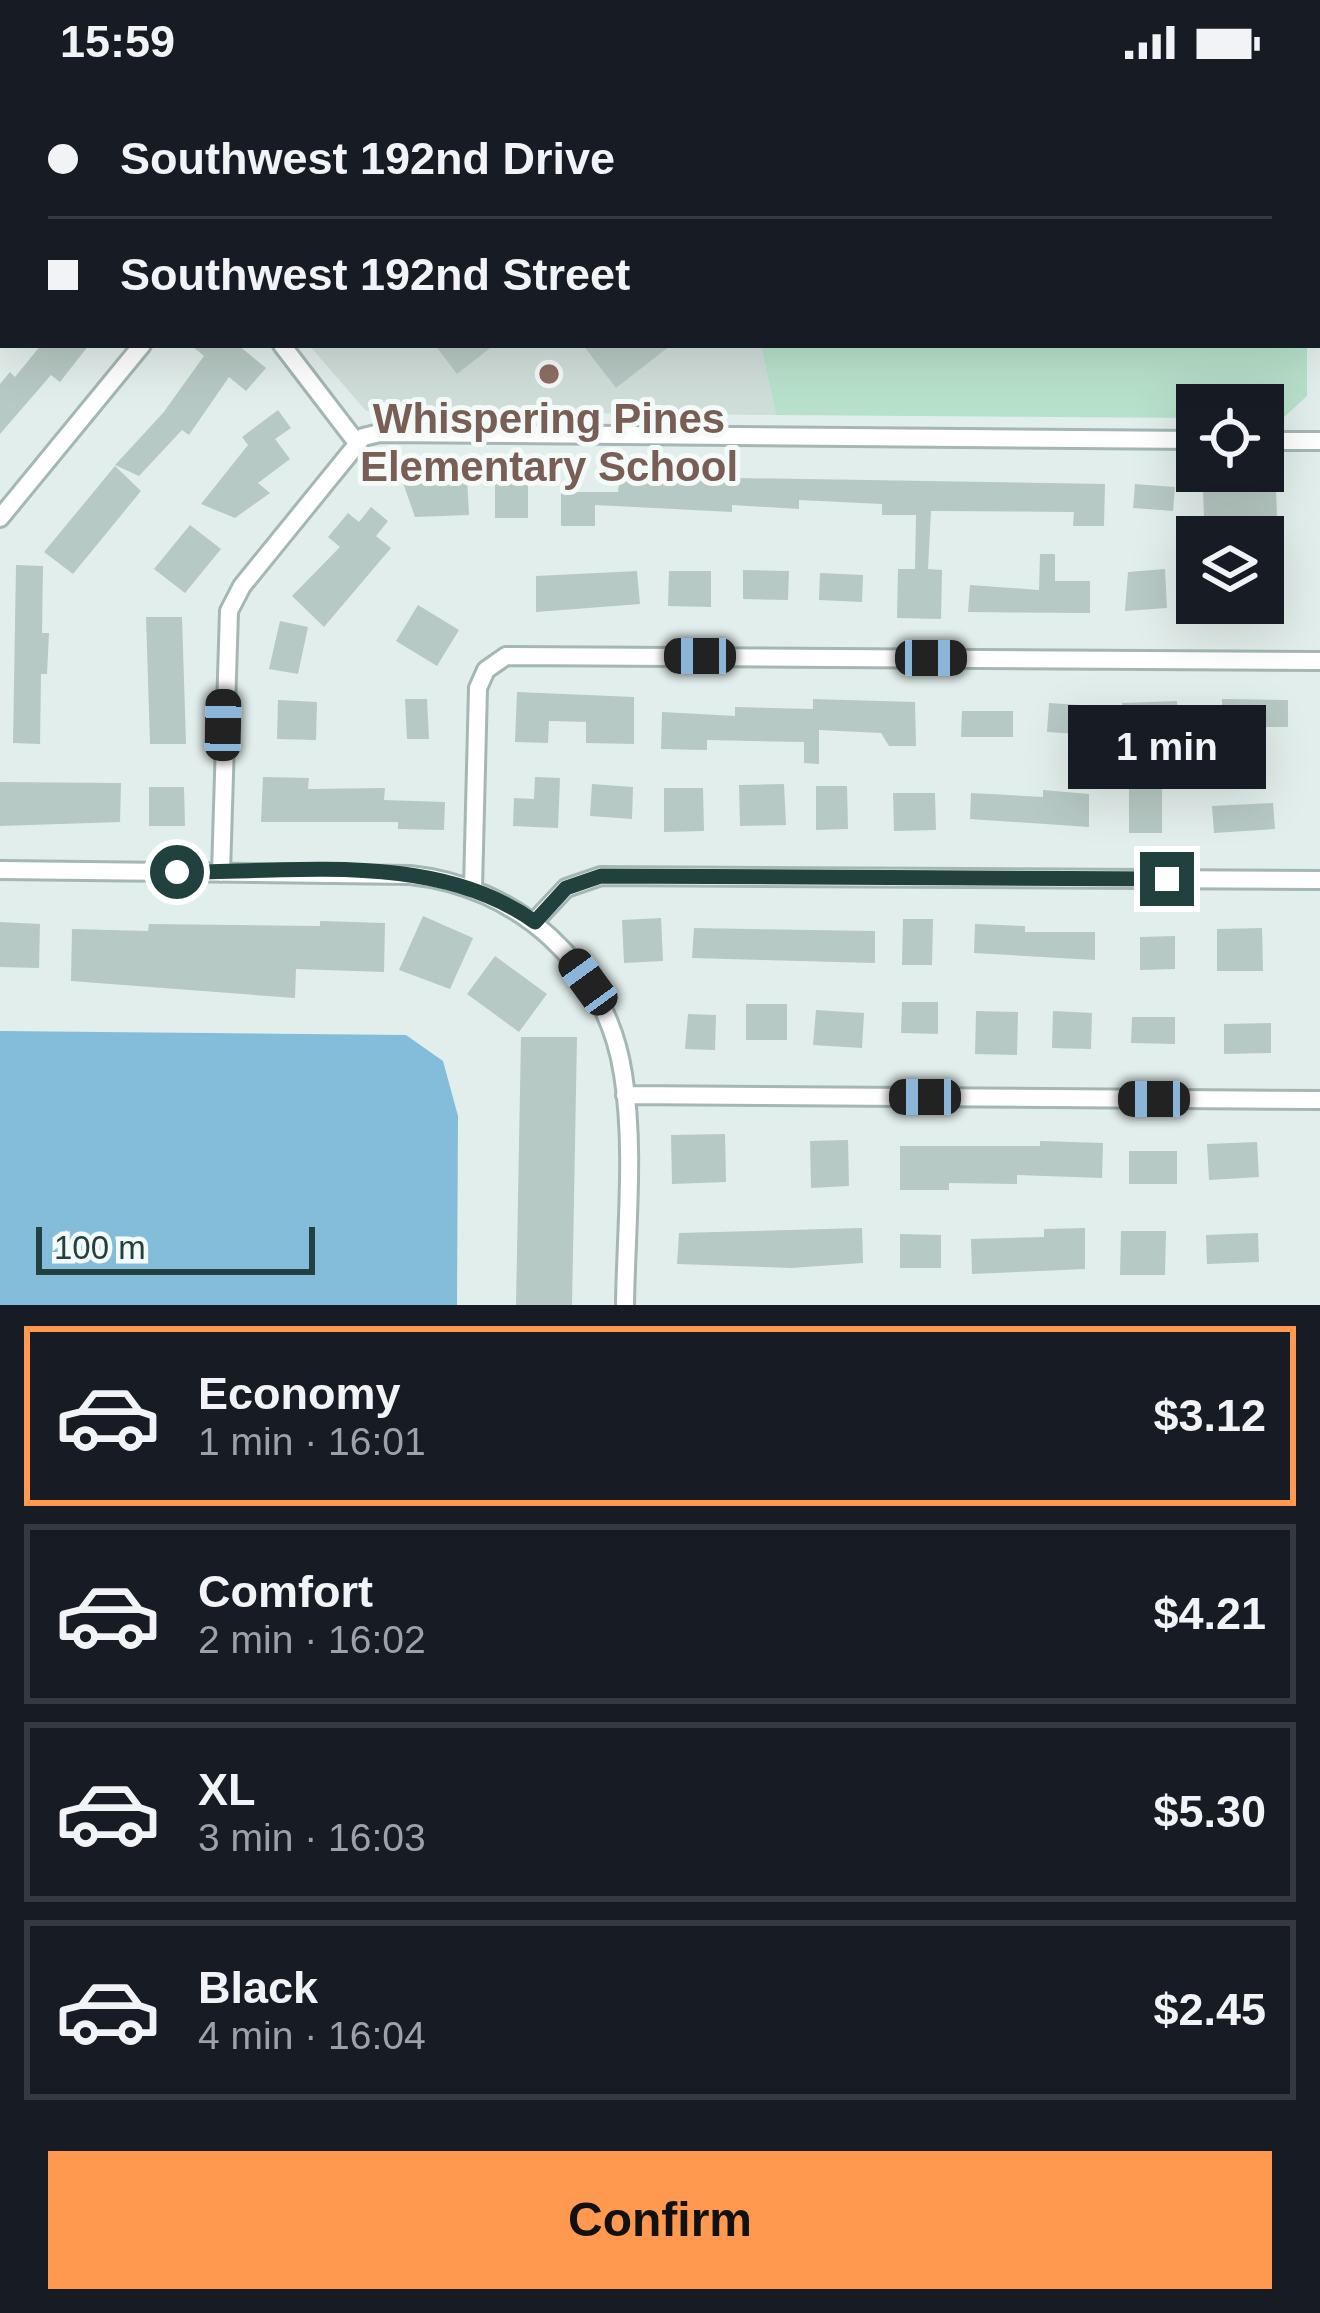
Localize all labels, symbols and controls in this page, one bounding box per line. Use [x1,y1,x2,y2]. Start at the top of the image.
text: 15:59 [60,16,175,67]
text: Southwest 192nd Drive [120,133,615,184]
text: Southwest 192nd Street [120,249,630,300]
marker: Whispering Pines Elementary School [536,361,562,387]
map controls [1176,384,1284,624]
button: locate [1176,384,1284,492]
place label: Whispering Pines Elementary School [360,395,738,490]
button: layers [1176,516,1284,624]
car [664,638,736,674]
car [895,640,967,676]
car [204,689,242,761]
callout: 1 min [1068,705,1266,789]
text: 1 min [1116,725,1218,768]
route start [150,845,204,899]
route end [1140,852,1194,906]
car [552,942,624,1022]
car [889,1079,961,1115]
car [1118,1081,1190,1117]
scale bar [36,1221,315,1274]
text: 100 m [54,1229,146,1266]
icon: car [54,1362,162,1470]
text: Economy [198,1368,401,1419]
text: $3.12 [1153,1390,1266,1441]
text: 1 min · 16:01 [198,1420,426,1463]
icon: car [54,1560,162,1668]
text: Comfort [198,1566,373,1617]
text: $4.21 [1153,1588,1266,1639]
text: 2 min · 16:02 [198,1618,426,1661]
icon: car [54,1758,162,1866]
text: XL [198,1764,256,1815]
text: $5.30 [1153,1786,1266,1837]
text: 3 min · 16:03 [198,1816,426,1859]
icon: car [54,1956,162,2064]
text: Black [198,1962,318,2013]
text: $2.45 [1153,1984,1266,2035]
text: 4 min · 16:04 [198,2014,426,2057]
button: Confirm [48,2151,1272,2289]

